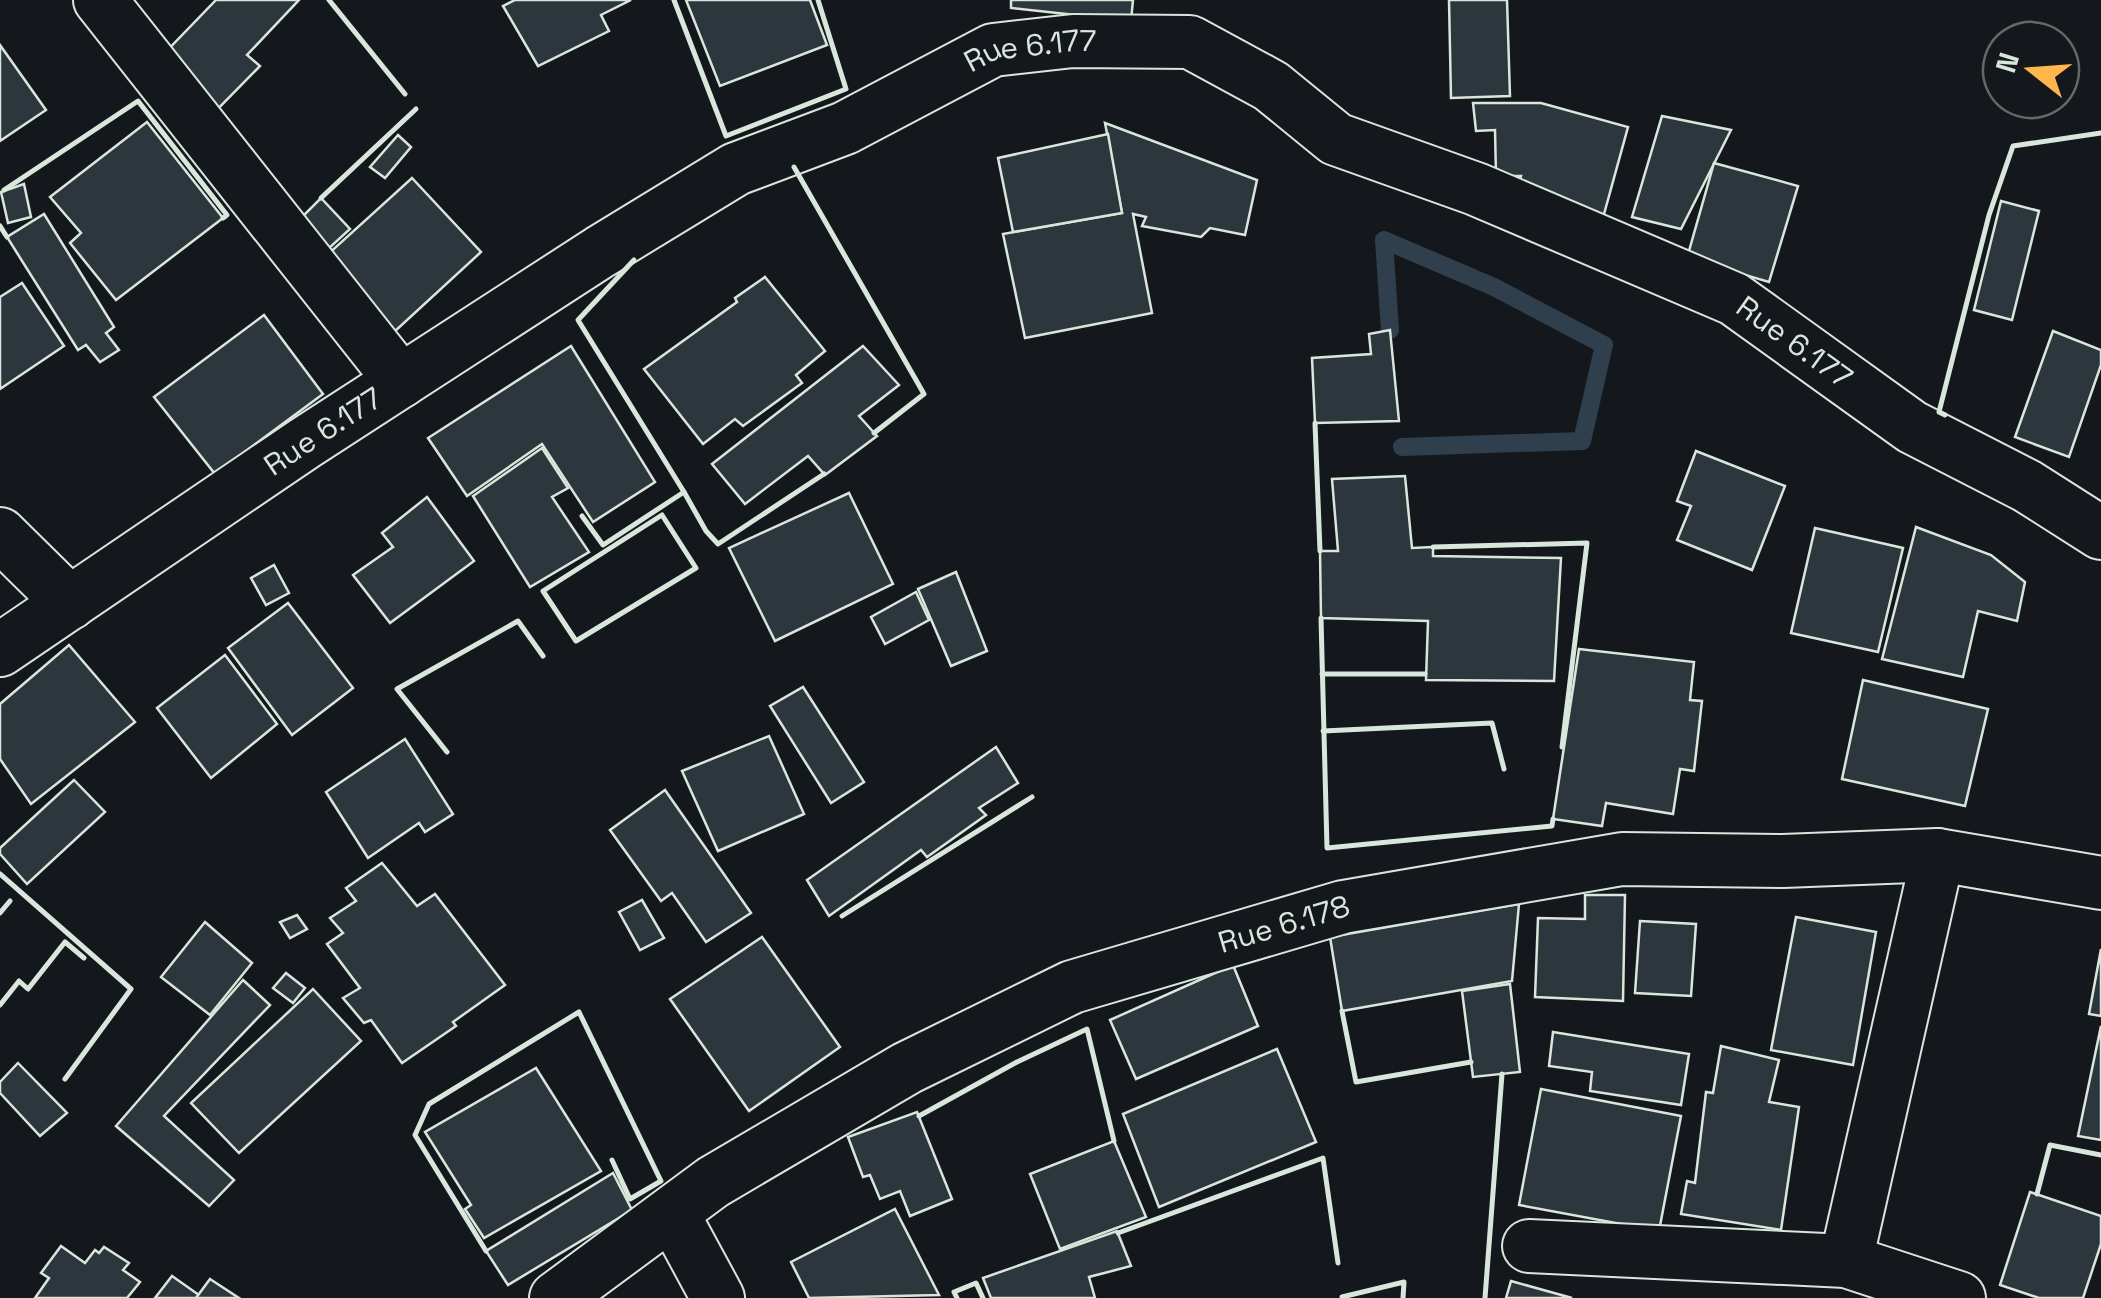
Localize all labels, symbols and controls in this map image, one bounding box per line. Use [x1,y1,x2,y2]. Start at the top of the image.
street label: Rue 6.177 [957,20,1096,81]
north arrow [1981,20,2081,120]
text: N [1987,48,2027,77]
street label: Rue 6.177 [1729,287,1860,397]
street label: Rue 6.177 [256,378,389,484]
street label: Rue 6.178 [1213,886,1354,962]

